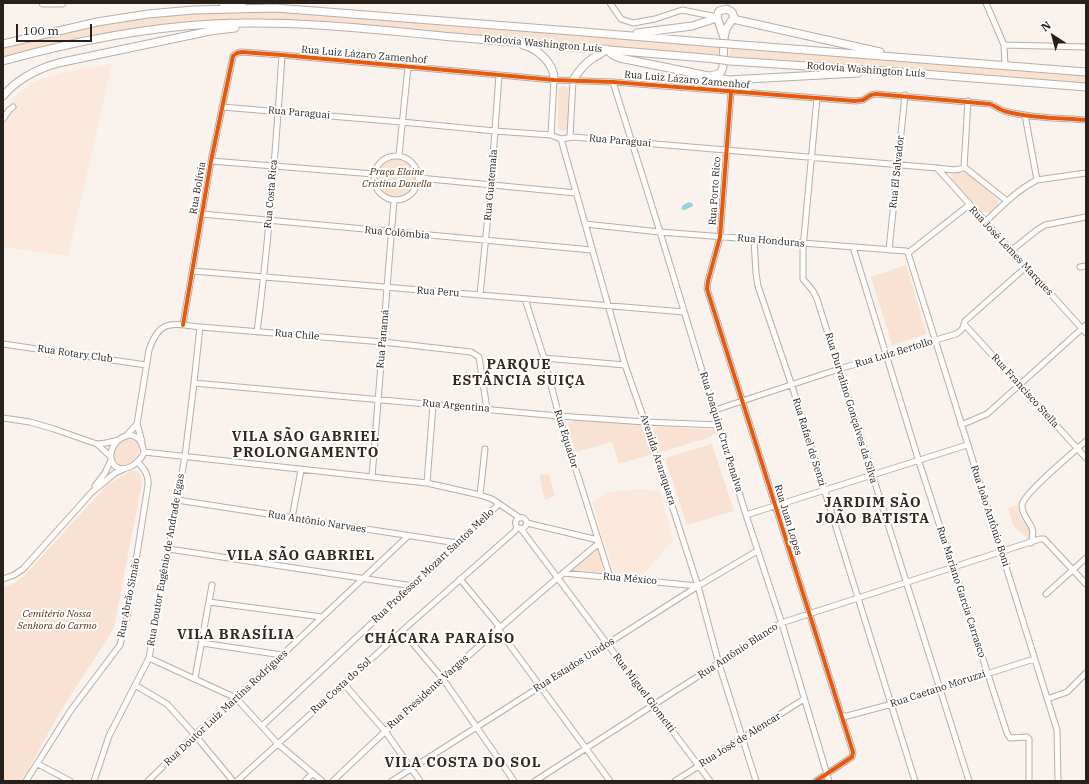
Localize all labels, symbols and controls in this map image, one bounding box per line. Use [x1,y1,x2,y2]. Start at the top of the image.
scale bar [18,16,94,42]
north arrow [1033,16,1073,56]
text: N [1038,18,1054,35]
text: 100 m [23,23,59,38]
street label: Rodovia Washington Luís [483,33,603,55]
street label: Rua Luiz Lázaro Zamenhof [301,44,427,66]
street label: Rodovia Washington Luís [806,60,926,80]
street label: Rua Luiz Lázaro Zamenhof [624,69,750,91]
street label: Rua Paraguai [267,104,331,122]
street label: Rua Paraguai [588,132,652,150]
street label: Rua El Salvador [887,135,907,209]
street label: Rua Guatemala [482,149,500,221]
street label: Rua Porto Rico [707,156,723,226]
street label: Rua Costa Rica [262,159,280,229]
street label: Rua Bolívia [187,161,209,215]
park label: Praça Elaine Cristina Danella [362,166,432,190]
street label: Rua José Lemes Marques [966,204,1056,298]
street label: Rua Colômbia [364,224,430,242]
street label: Rua Honduras [737,232,805,250]
street label: Rua Peru [416,285,460,299]
street label: Rua Panamá [374,309,392,369]
street label: Rua Chile [274,327,320,343]
street label: Rua Durvalino Gonçalves da Silva [822,331,880,485]
street label: Rua Luiz Bertollo [854,335,934,371]
street label: Rua Rotary Club [37,343,113,365]
street label: Rua Francisco Stella [989,352,1061,430]
district label: PARQUE ESTÂNCIA SUIÇA [452,357,586,390]
street label: Rua Joaquim Cruz Penalva [697,370,745,494]
street label: Rua Rafael de Senzi [790,396,828,488]
street label: Rua Argentina [422,397,490,415]
street label: Rua Equador [551,408,581,470]
street label: Avenida Araraquara [638,413,678,507]
district label: VILA SÃO GABRIEL PROLONGAMENTO [232,429,380,462]
street label: Rua João Antônio Boni [968,464,1012,568]
street label: Rua Doutor Eugênio de Andrade Egas [145,473,187,647]
street label: Rua Juan Lopes [772,483,804,557]
district label: JARDIM SÃO JOÃO BATISTA [816,495,930,528]
street label: Rua Professor Mozart Santos Mello [369,506,497,626]
street label: Rua Antônio Narvaes [267,508,367,536]
street label: Rua Mariano Garcia Carrasco [934,525,988,659]
district label: VILA SÃO GABRIEL [227,548,375,564]
street label: Rua Abrão Simão [115,557,143,639]
street label: Rua México [603,571,657,587]
park label: Cemitério Nossa Senhora do Carmo [17,608,97,632]
street label: Rua Antônio Blanco [696,621,780,681]
district label: VILA BRASÍLIA [177,627,295,643]
district label: CHÁCARA PARAÍSO [365,631,515,647]
street label: Rua Estados Unidos [531,635,617,695]
street label: Rua Doutor Luiz Martins Rodrigues [162,647,290,769]
street label: Rua Miguel Giometti [610,651,678,735]
street label: Rua Presidente Vargas [385,652,471,732]
street label: Rua Costa do Sol [308,656,374,716]
street label: Rua Caetano Moruzzi [889,668,987,710]
street label: Rua José de Alencar [697,710,783,770]
district label: VILA COSTA DO SOL [385,755,541,771]

